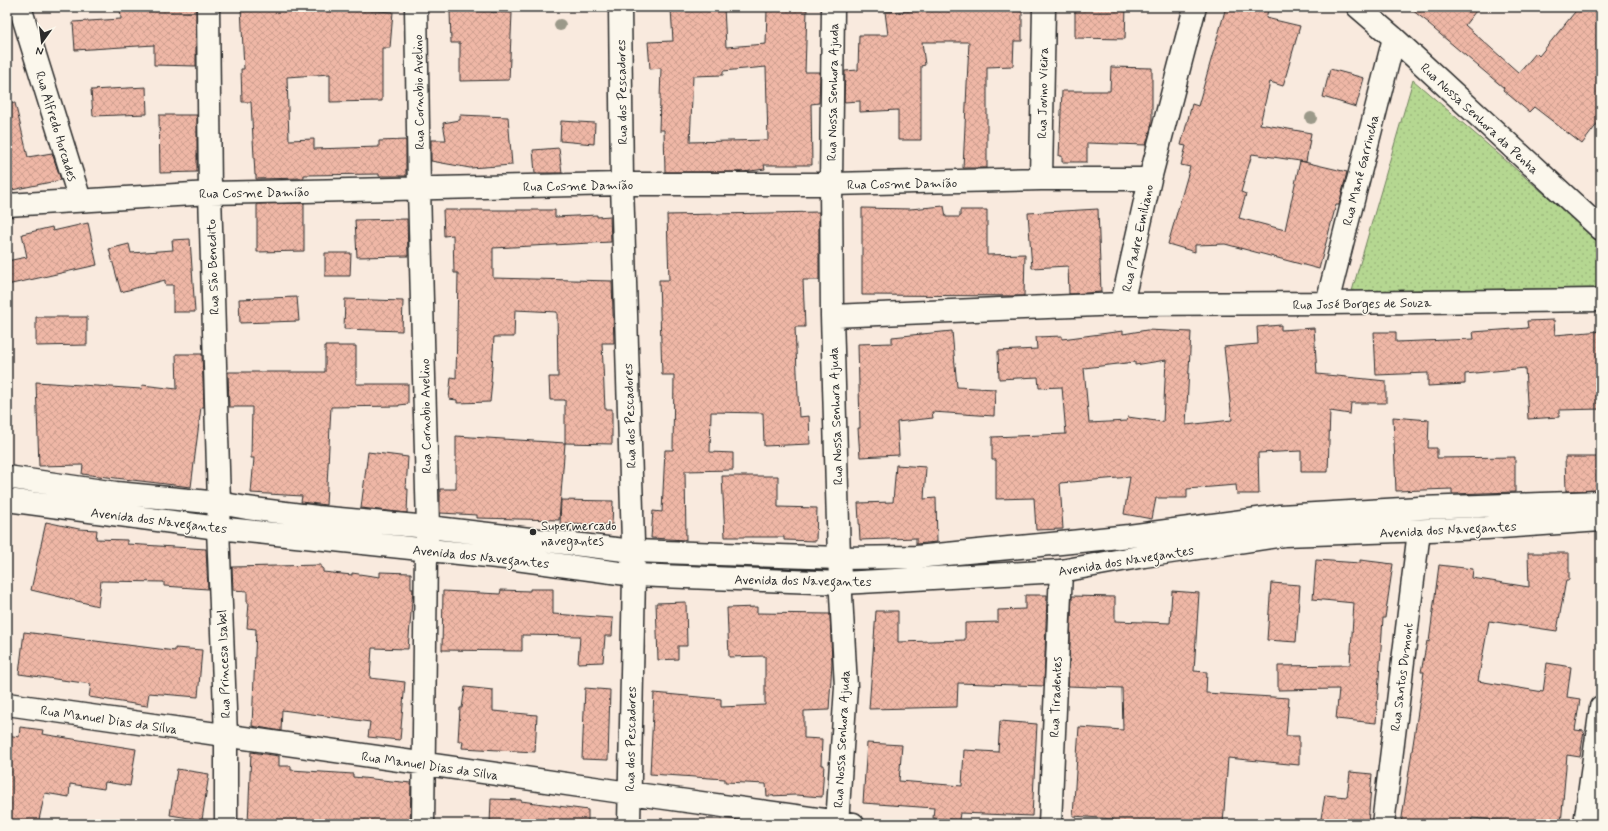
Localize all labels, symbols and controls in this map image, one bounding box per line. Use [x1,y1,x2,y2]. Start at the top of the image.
north arrow [22,22,62,62]
street label: Rua Nossa Senhora Ajuda [824,22,843,161]
street label: Rua Cornobio Avelino [410,34,429,150]
street label: Rua dos Pescadores [613,39,632,145]
text: N [35,43,45,58]
street label: Rua Jovino Vieira [1034,47,1053,139]
street label: Rua Nossa Senhora da Penha [1416,60,1542,179]
street label: Rua Alfredo Horcades [31,69,80,184]
street label: Rua Mané Garrincha [1339,113,1384,228]
street label: Rua Cosme Damião [847,175,958,194]
street label: Rua Cosme Damião [523,177,634,196]
street label: Rua Padre Emiliano [1119,183,1158,294]
street label: Rua Cosme Damião [199,184,310,203]
street label: Rua São Benedito [203,219,224,315]
street label: Rua José Borges de Souza [1292,295,1432,315]
street label: Rua Nossa Senhora Ajuda [826,346,847,485]
street label: Rua Cornobio Avelino [417,358,436,474]
street label: Rua dos Pescadores [620,363,641,469]
street label: Avenida dos Navegantes [89,505,228,540]
place label: Supermercado navegantes [541,518,617,551]
street label: Avenida dos Navegantes [1379,518,1517,545]
marker: Supermercado navegantes [528,527,538,537]
street label: Avenida dos Navegantes [412,542,550,575]
street label: Avenida dos Navegantes [1057,542,1196,583]
street label: Avenida dos Navegantes [734,572,872,593]
street label: Rua Princesa Isabel [214,609,235,719]
street label: Rua Santos Dumont [1387,622,1418,732]
street label: Rua Tiradentes [1047,656,1066,738]
street label: Rua Nossa Senhora Ajuda [830,669,855,809]
street label: Rua dos Pescadores [622,686,641,792]
street label: Rua Manuel Dias da Silva [39,702,179,739]
street label: Rua Manuel Dias da Silva [360,748,500,785]

